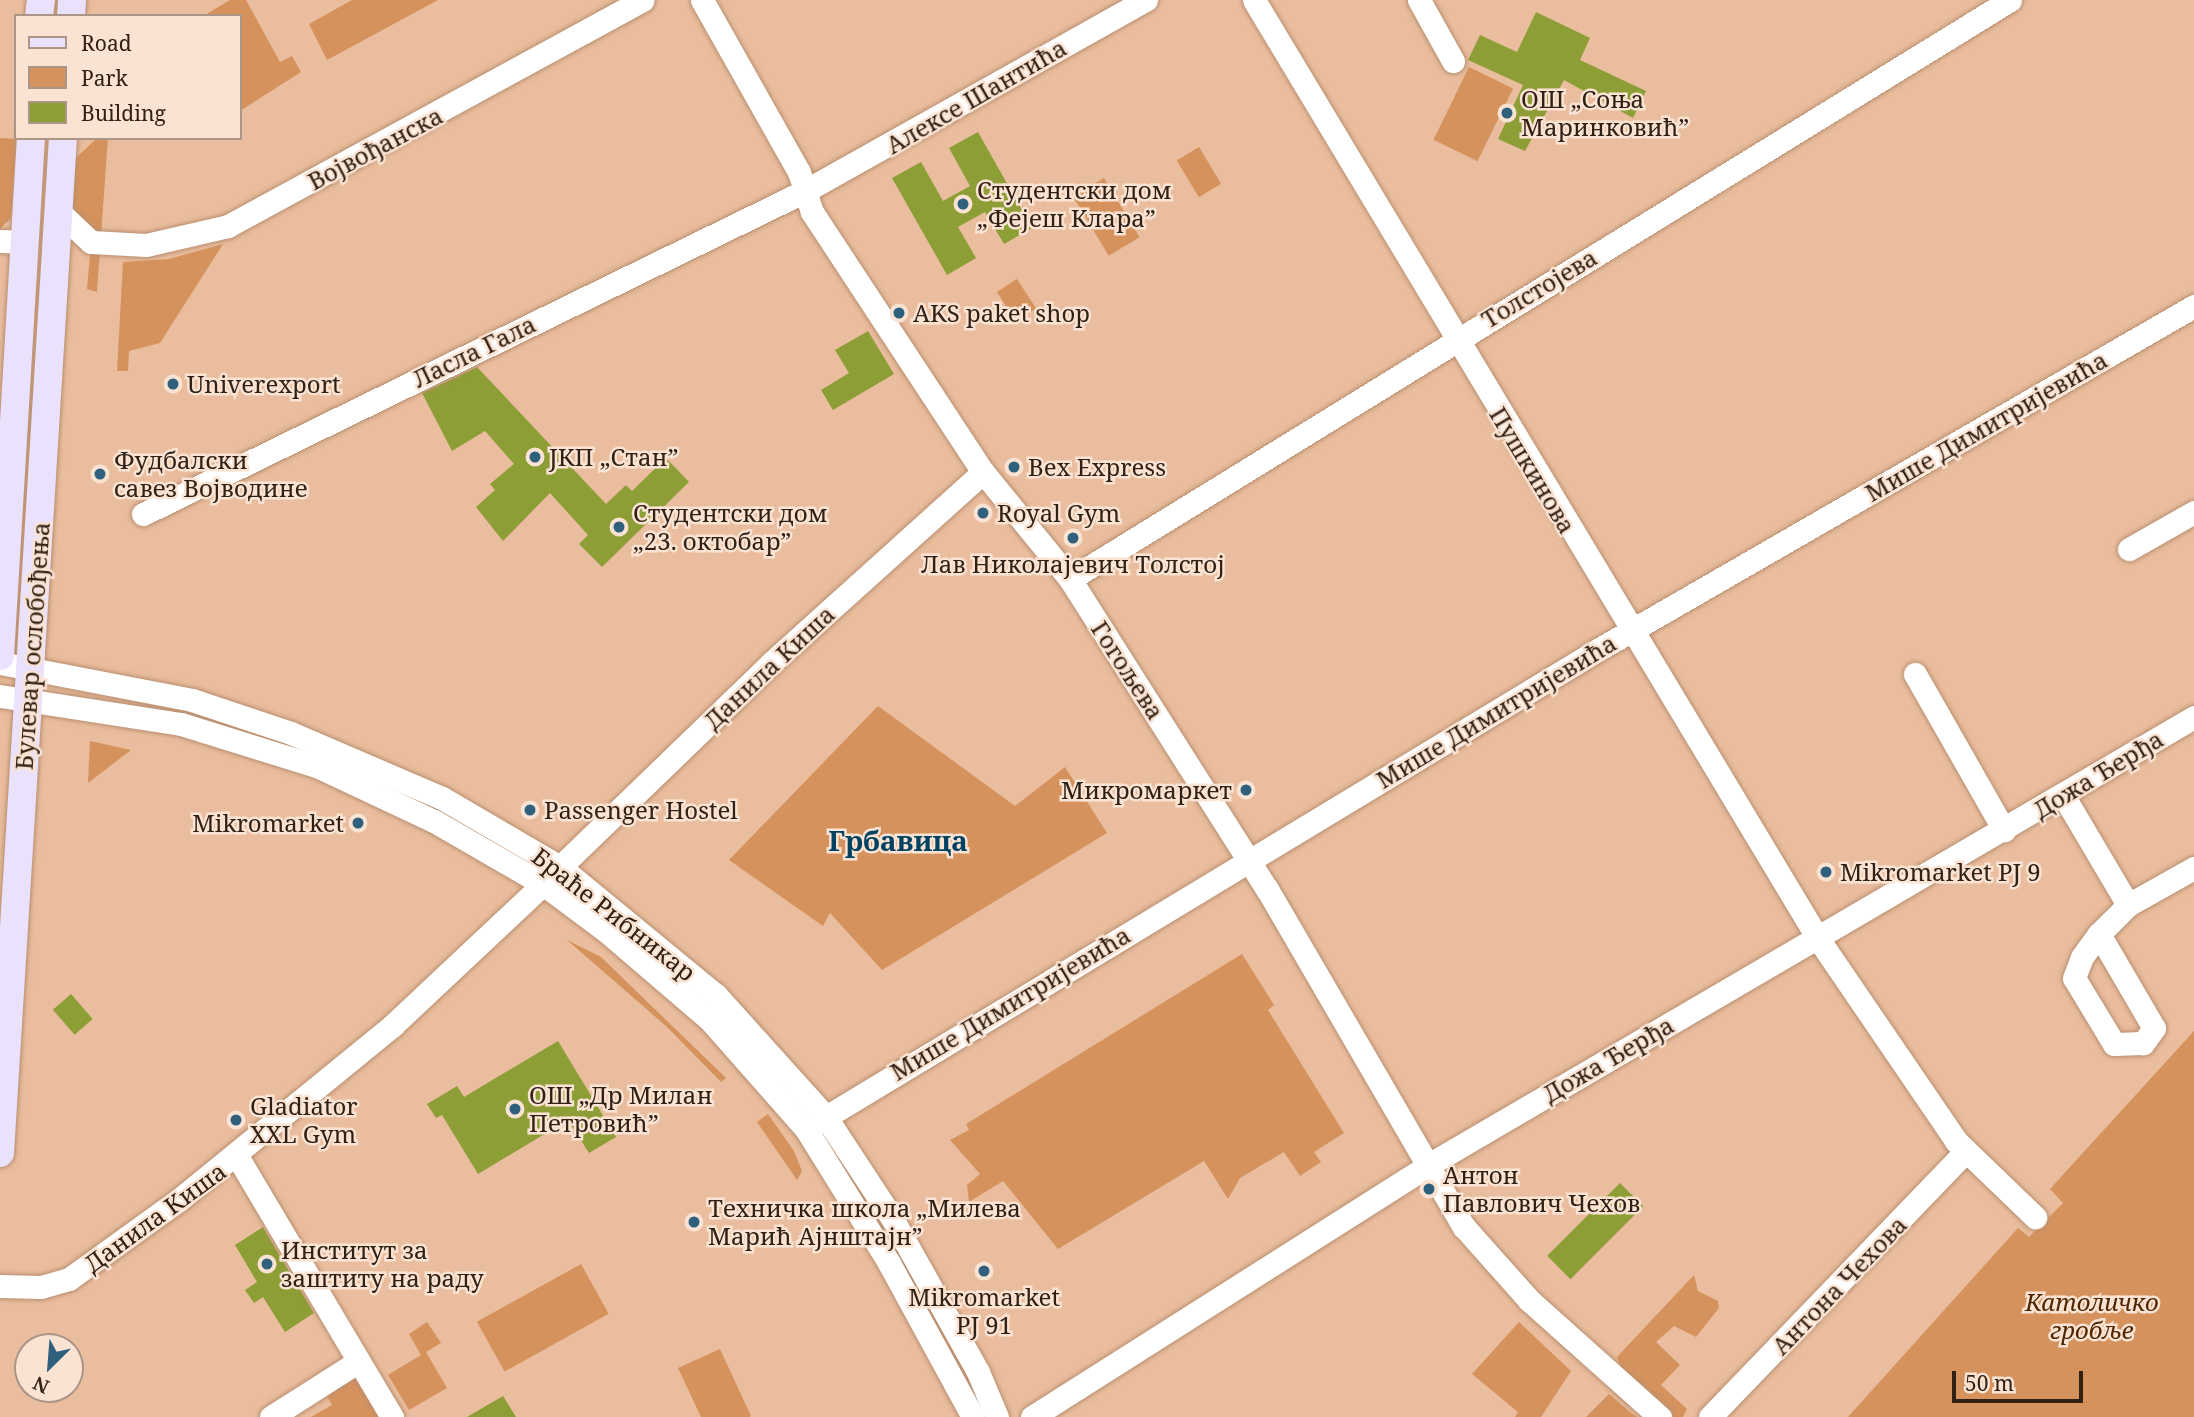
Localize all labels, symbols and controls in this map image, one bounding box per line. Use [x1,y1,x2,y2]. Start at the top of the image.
legend [14,14,242,140]
text: Road [81,29,132,57]
street label: Алексе Шантића [881,33,1071,159]
text: Park [81,64,128,92]
place label: ОШ „Соња Маринковић” [1521,85,1689,141]
text: Building [81,99,166,127]
street label: Војвођанска [303,100,447,196]
marker: ОШ „Соња Маринковић” [1499,105,1515,121]
place label: Студентски дом „Фејеш Клара” [977,176,1171,232]
marker: Студентски дом „Фејеш Клара” [955,196,971,212]
street label: Толстојева [1476,242,1602,334]
place label: AKS paket shop [913,299,1090,327]
marker: AKS paket shop [891,305,907,321]
street label: Ласла Гала [408,309,540,393]
street label: Мише Димитријевића [1860,345,2112,507]
place label: Univerexport [187,370,340,398]
marker: Univerexport [165,376,181,392]
street label: Пушкинова [1484,402,1582,538]
place label: ЈКП „Стан” [549,443,678,471]
place label: Фудбалски савез Војводине [114,446,308,502]
marker: ЈКП „Стан” [527,449,543,465]
place label: Bex Express [1028,453,1166,481]
marker: Bex Express [1006,459,1022,475]
marker: Фудбалски савез Војводине [92,466,108,482]
place label: Студентски дом „23. октобар” [633,499,827,555]
place label: Royal Gym [997,499,1120,527]
marker: Royal Gym [975,505,991,521]
marker: Студентски дом „23. октобар” [611,519,627,535]
street label: Булевар ослобођења [9,521,55,771]
marker: Лав Николајевич Толстој [1065,530,1081,546]
place label: Лав Николајевич Толстој [921,550,1225,578]
street label: Данила Киша [698,599,840,735]
street label: Гогољева [1086,615,1170,725]
street label: Мише Димитријевића [1371,628,1621,794]
street label: Дожа Ђерђа [2028,724,2168,824]
place label: Микромаркет [1061,776,1232,804]
marker: Микромаркет [1238,782,1254,798]
place label: Passenger Hostel [544,796,738,824]
marker: Passenger Hostel [522,802,538,818]
place label: Mikromarket [192,809,344,837]
marker: Mikromarket [350,815,366,831]
district label: Грбавица [828,823,968,857]
street label: Браће Рибникар [527,841,701,987]
place label: Mikromarket PJ 9 [1840,858,2041,886]
marker: Mikromarket PJ 9 [1818,864,1834,880]
street label: Мише Димитријевића [885,920,1135,1086]
street label: Дожа Ђерђа [1538,1010,1678,1108]
place label: ОШ „Др Милан Петровић” [529,1081,712,1137]
place label: Gladiator XXL Gym [250,1092,358,1148]
marker: ОШ „Др Милан Петровић” [507,1101,523,1117]
marker: Gladiator XXL Gym [228,1112,244,1128]
street label: Данила Киша [79,1156,231,1278]
place label: Антон Павлович Чехов [1443,1161,1640,1217]
marker: Антон Павлович Чехов [1421,1181,1437,1197]
place label: Техничка школа „Милева Марић Ајнштајн” [708,1194,1021,1250]
street label: Антона Чехова [1766,1210,1912,1360]
marker: Техничка школа „Милева Марић Ајнштајн” [686,1214,702,1230]
place label: Институт за заштиту на раду [281,1236,484,1292]
marker: Институт за заштиту на раду [259,1256,275,1272]
marker: Mikromarket PJ 91 [976,1263,992,1279]
place label: Mikromarket PJ 91 [908,1283,1060,1339]
park label: Католичко гробље [2025,1288,2159,1344]
north arrow [14,1333,84,1403]
scale bar [1956,1358,2087,1402]
text: 50 m [1965,1369,2014,1397]
text: N [29,1370,53,1400]

